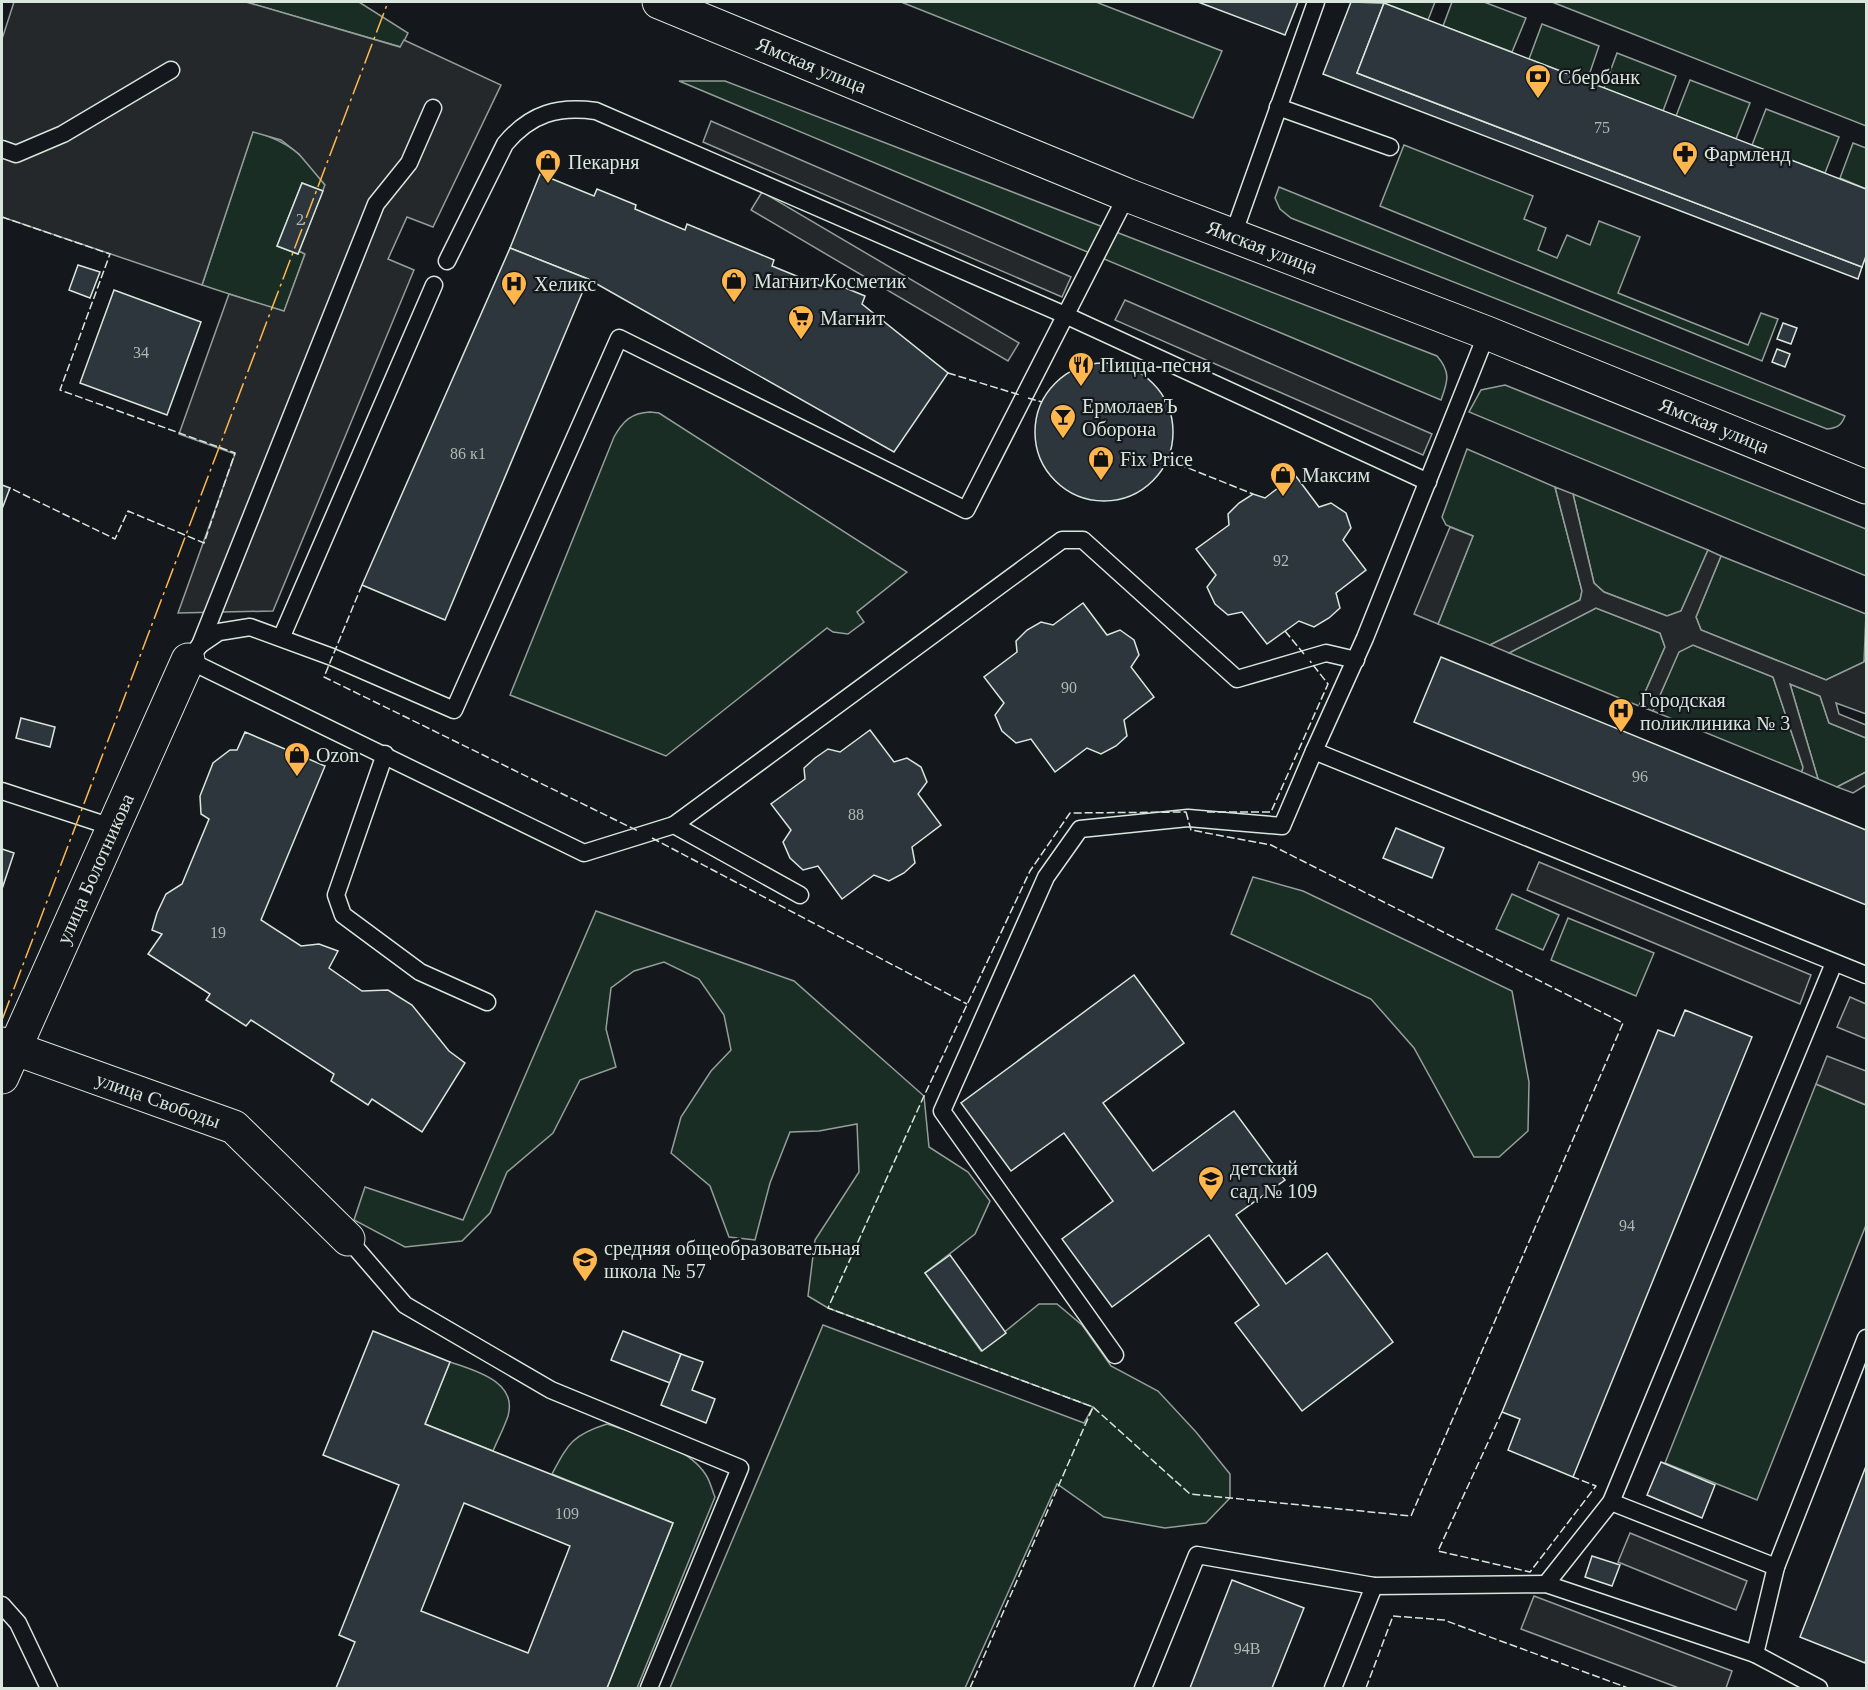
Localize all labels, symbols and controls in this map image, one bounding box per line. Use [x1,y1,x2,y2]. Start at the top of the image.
street label: Ямская улица [753,32,870,97]
bank icon: Сбербанк [1523,62,1553,100]
place label: Сбербанк [1558,66,1640,89]
house number: 75 [1594,119,1610,136]
pharmacy icon: Фармленд [1670,139,1700,177]
place label: Фармленд [1704,143,1791,166]
shop icon: Пекарня [533,147,563,185]
place label: Пекарня [568,151,640,174]
house number: 2 [296,211,304,228]
street label: Ямская улица [1204,216,1321,278]
shop icon: Магнит Косметик [719,266,749,304]
hospital icon: Хеликс [499,269,529,307]
place label: Магнит Косметик [754,270,907,292]
place label: Хеликс [534,273,596,295]
supermarket icon: Магнит [786,303,816,341]
place label: Магнит [820,307,885,329]
house number: 34 [133,344,149,361]
restaurant icon: Пицца-песня [1066,350,1096,388]
place label: Пицца-песня [1100,354,1211,377]
street label: Ямская улица [1656,393,1773,458]
place label: ЕрмолаевЪ Оборона [1082,395,1178,441]
bar icon: ЕрмолаевЪ Оборона [1048,402,1078,440]
shop icon: Fix Price [1086,444,1116,482]
house number: 86 к1 [450,445,486,462]
place label: Fix Price [1120,448,1193,470]
shop icon: Максим [1268,460,1298,498]
place label: Максим [1302,464,1370,486]
house number: 92 [1273,552,1289,569]
house number: 90 [1061,679,1077,696]
place label: Городская поликлиника № 3 [1640,689,1790,734]
hospital icon: Городская поликлиника № 3 [1606,696,1636,734]
shop icon: Ozon [282,740,312,778]
place label: Ozon [316,744,359,766]
house number: 96 [1632,768,1648,785]
street label: улица Болотникова [52,790,138,948]
house number: 88 [848,806,864,823]
house number: 19 [210,924,226,941]
street label: улица Свободы [93,1068,223,1132]
place label: детский сад № 109 [1230,1157,1317,1203]
school or university icon: детский сад № 109 [1196,1164,1226,1202]
house number: 94 [1619,1217,1635,1234]
place label: средняя общеобразовательная школа № 57 [604,1237,860,1282]
school or university icon: средняя общеобразовательная школа № 57 [570,1245,600,1283]
house number: 109 [555,1505,579,1522]
house number: 94В [1234,1640,1260,1657]

